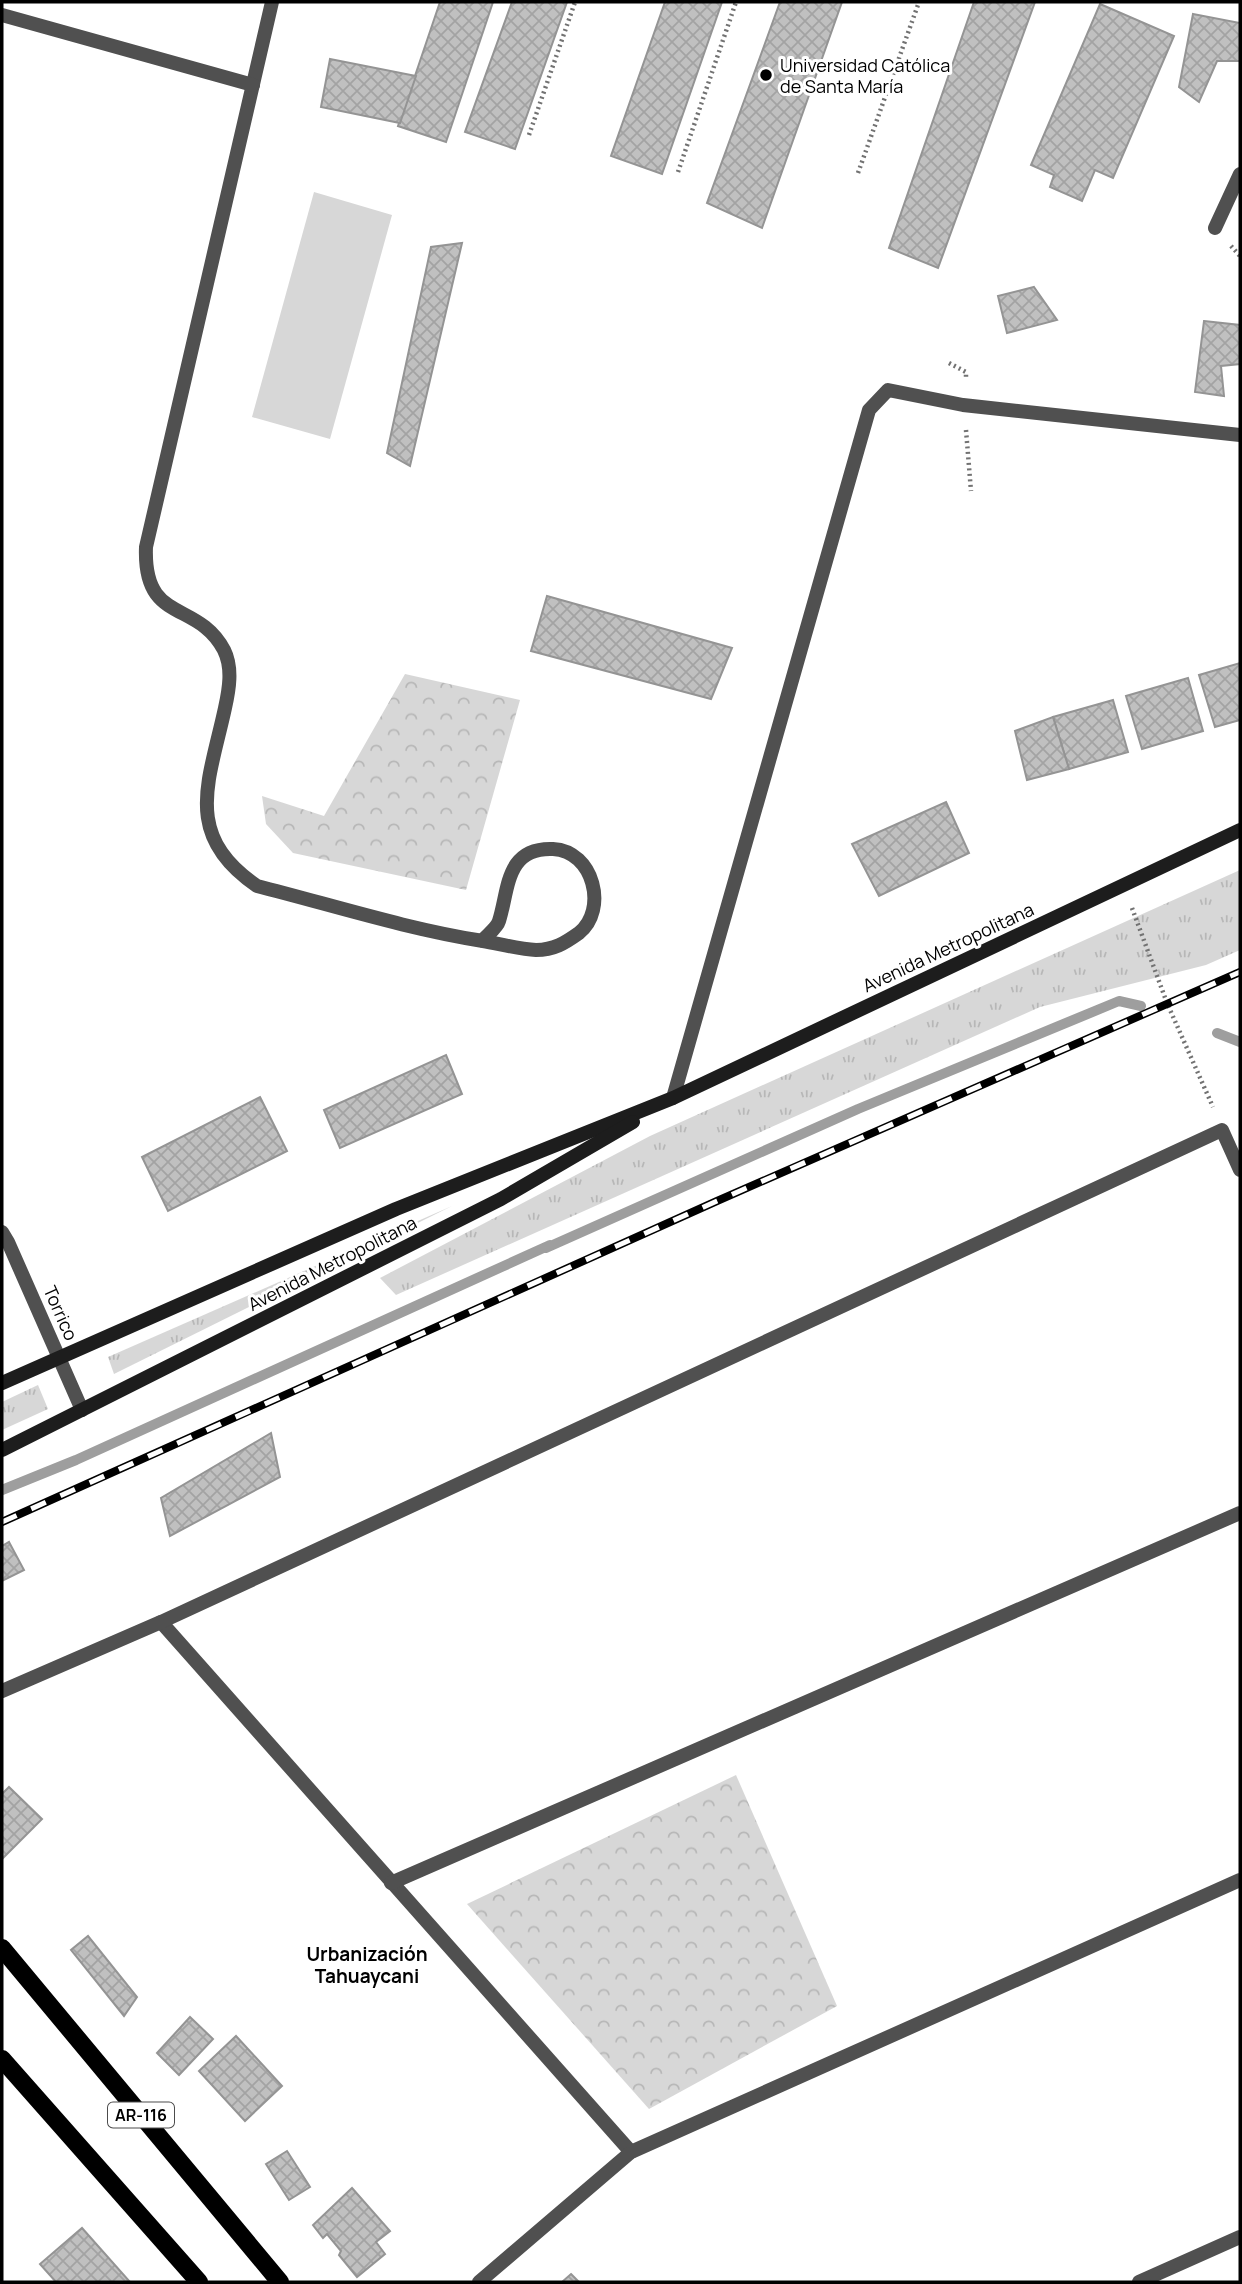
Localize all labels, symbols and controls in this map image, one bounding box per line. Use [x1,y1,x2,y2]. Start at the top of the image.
place label: Universidad Católica de Santa María [780,53,950,98]
marker: Universidad Católica de Santa María [758,67,774,83]
street label: Avenida Metropolitana [859,897,1037,997]
street label: Avenida Metropolitana [244,1210,420,1316]
street label: Torrico [38,1282,84,1344]
district label: Urbanización Tahuaycani [306,1941,428,1989]
road number: AR-116 [108,2102,174,2128]

